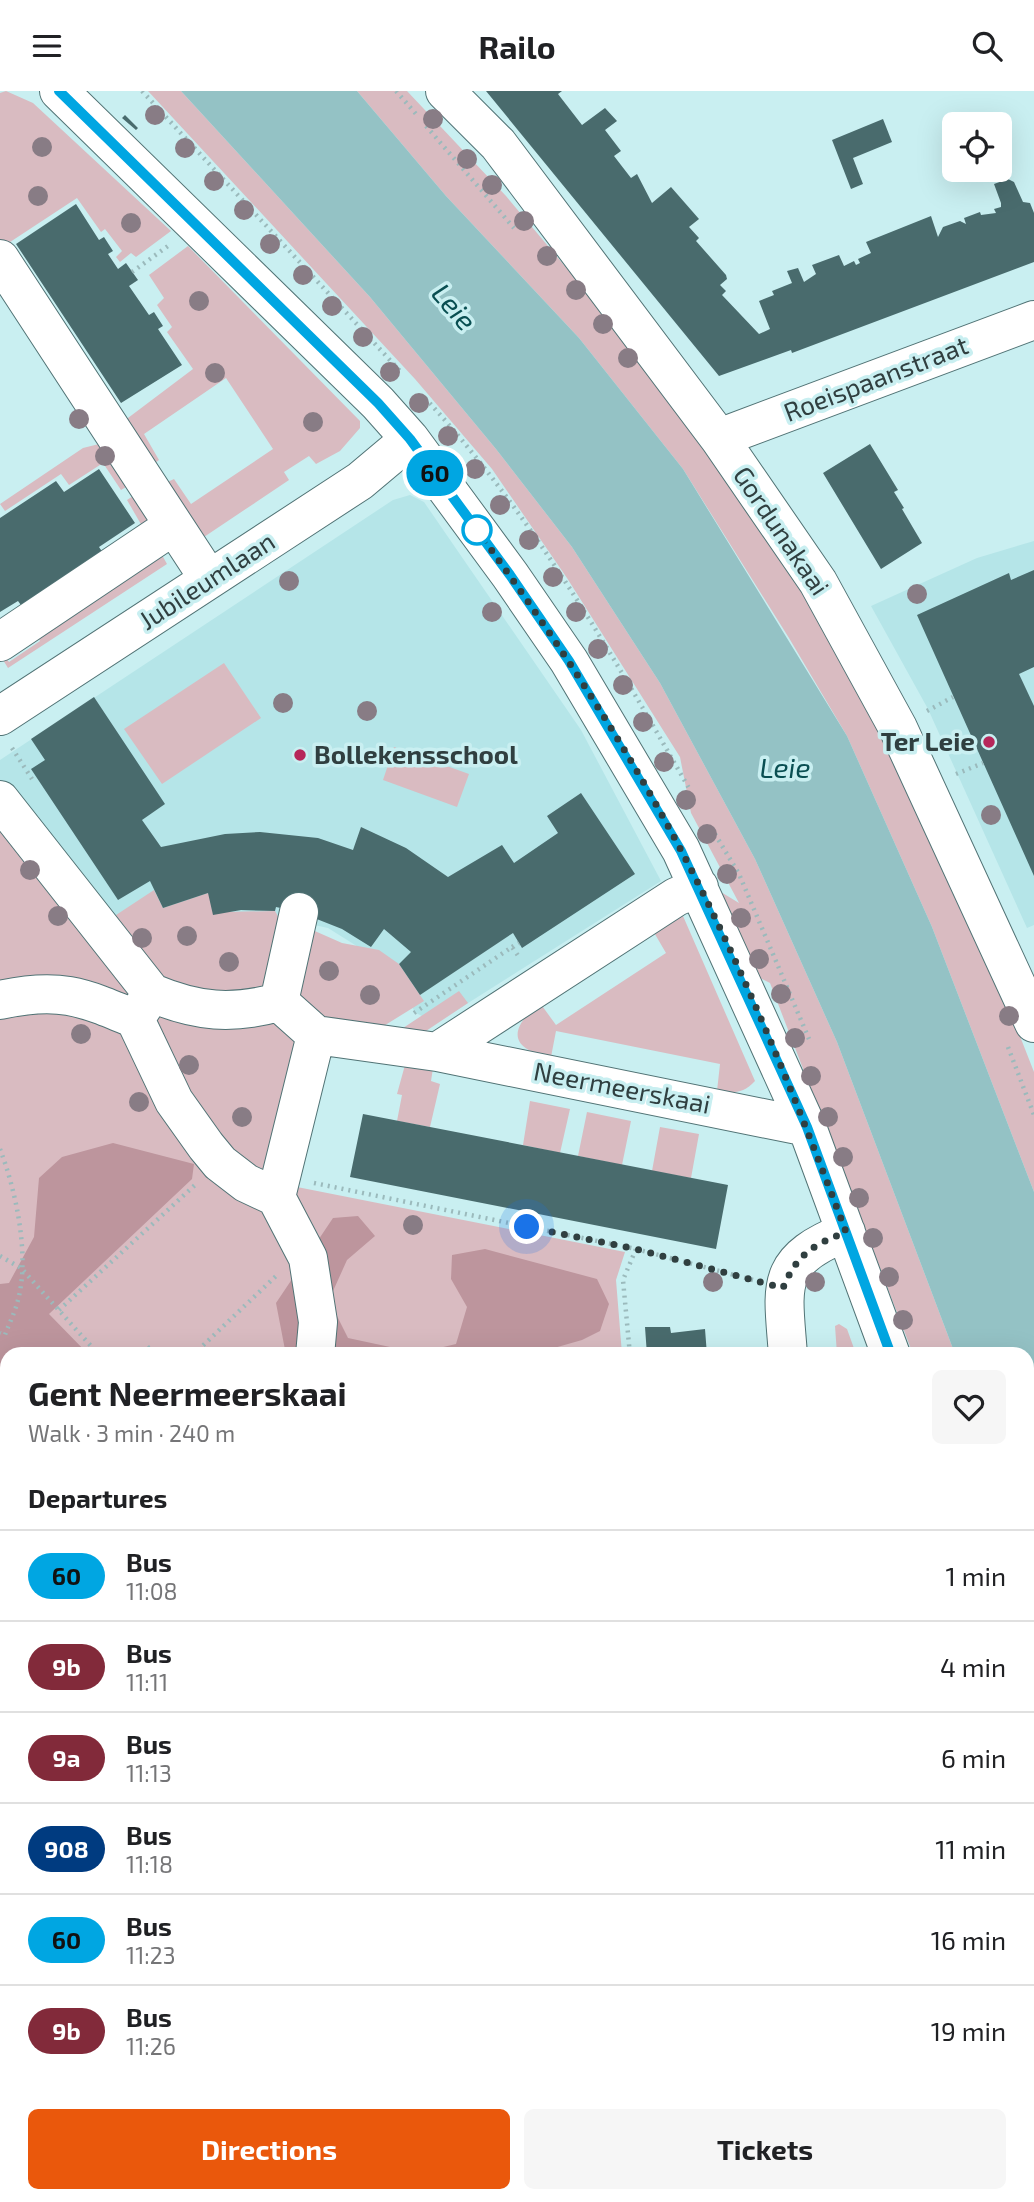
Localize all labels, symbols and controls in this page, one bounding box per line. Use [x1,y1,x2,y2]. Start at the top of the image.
icon: menu [28,27,66,65]
text: Railo [478,27,556,65]
icon: search [968,27,1006,65]
map controls [942,112,1012,182]
button: locate [942,112,1012,182]
water label: Leie [425,276,484,337]
street label: Roeispaanstraat [779,328,972,427]
line badge: 60 [404,450,466,496]
text: 60 [420,458,450,487]
street label: Gordunakaai [728,460,837,600]
unlabelled marker [462,515,492,545]
street label: Jubileumlaan [132,524,280,635]
place label: Ter Leie [881,725,975,756]
marker: Ter Leie [981,734,997,750]
place label: Bollekensschool [314,738,518,769]
marker: Bollekensschool [292,747,308,763]
water label: Leie [759,750,811,784]
street label: Neermeerskaai [531,1054,713,1119]
your location [509,1209,544,1244]
button: heart [932,1370,1006,1444]
text: Gent Neermeerskaai [28,1373,347,1413]
text: Walk · 3 min · 240 m [28,1419,235,1447]
text: Departures [28,1482,167,1513]
text: Bus [126,1546,172,1577]
text: 1 min [946,1560,1006,1591]
text: 60 [52,1561,81,1590]
text: 11:08 [126,1577,178,1605]
text: Bus [126,1637,172,1668]
text: 4 min [940,1651,1006,1682]
text: 9b [52,1652,81,1681]
text: 11:11 [126,1668,168,1696]
text: Bus [126,1728,172,1759]
text: 6 min [941,1742,1006,1773]
text: 9a [53,1743,80,1772]
text: 11:13 [126,1759,172,1787]
text: Bus [126,1819,172,1850]
text: 11 min [935,1833,1006,1864]
text: 908 [44,1834,89,1863]
text: 11:18 [126,1850,173,1878]
text: Bus [126,1910,172,1941]
text: 16 min [931,1924,1006,1955]
text: 60 [52,1925,81,1954]
text: 11:23 [126,1941,175,1969]
text: Bus [126,2001,172,2032]
text: 19 min [931,2015,1006,2046]
text: 9b [52,2016,81,2045]
text: 11:26 [126,2032,176,2060]
button: Directions [28,2109,510,2189]
button: Tickets [524,2109,1006,2189]

